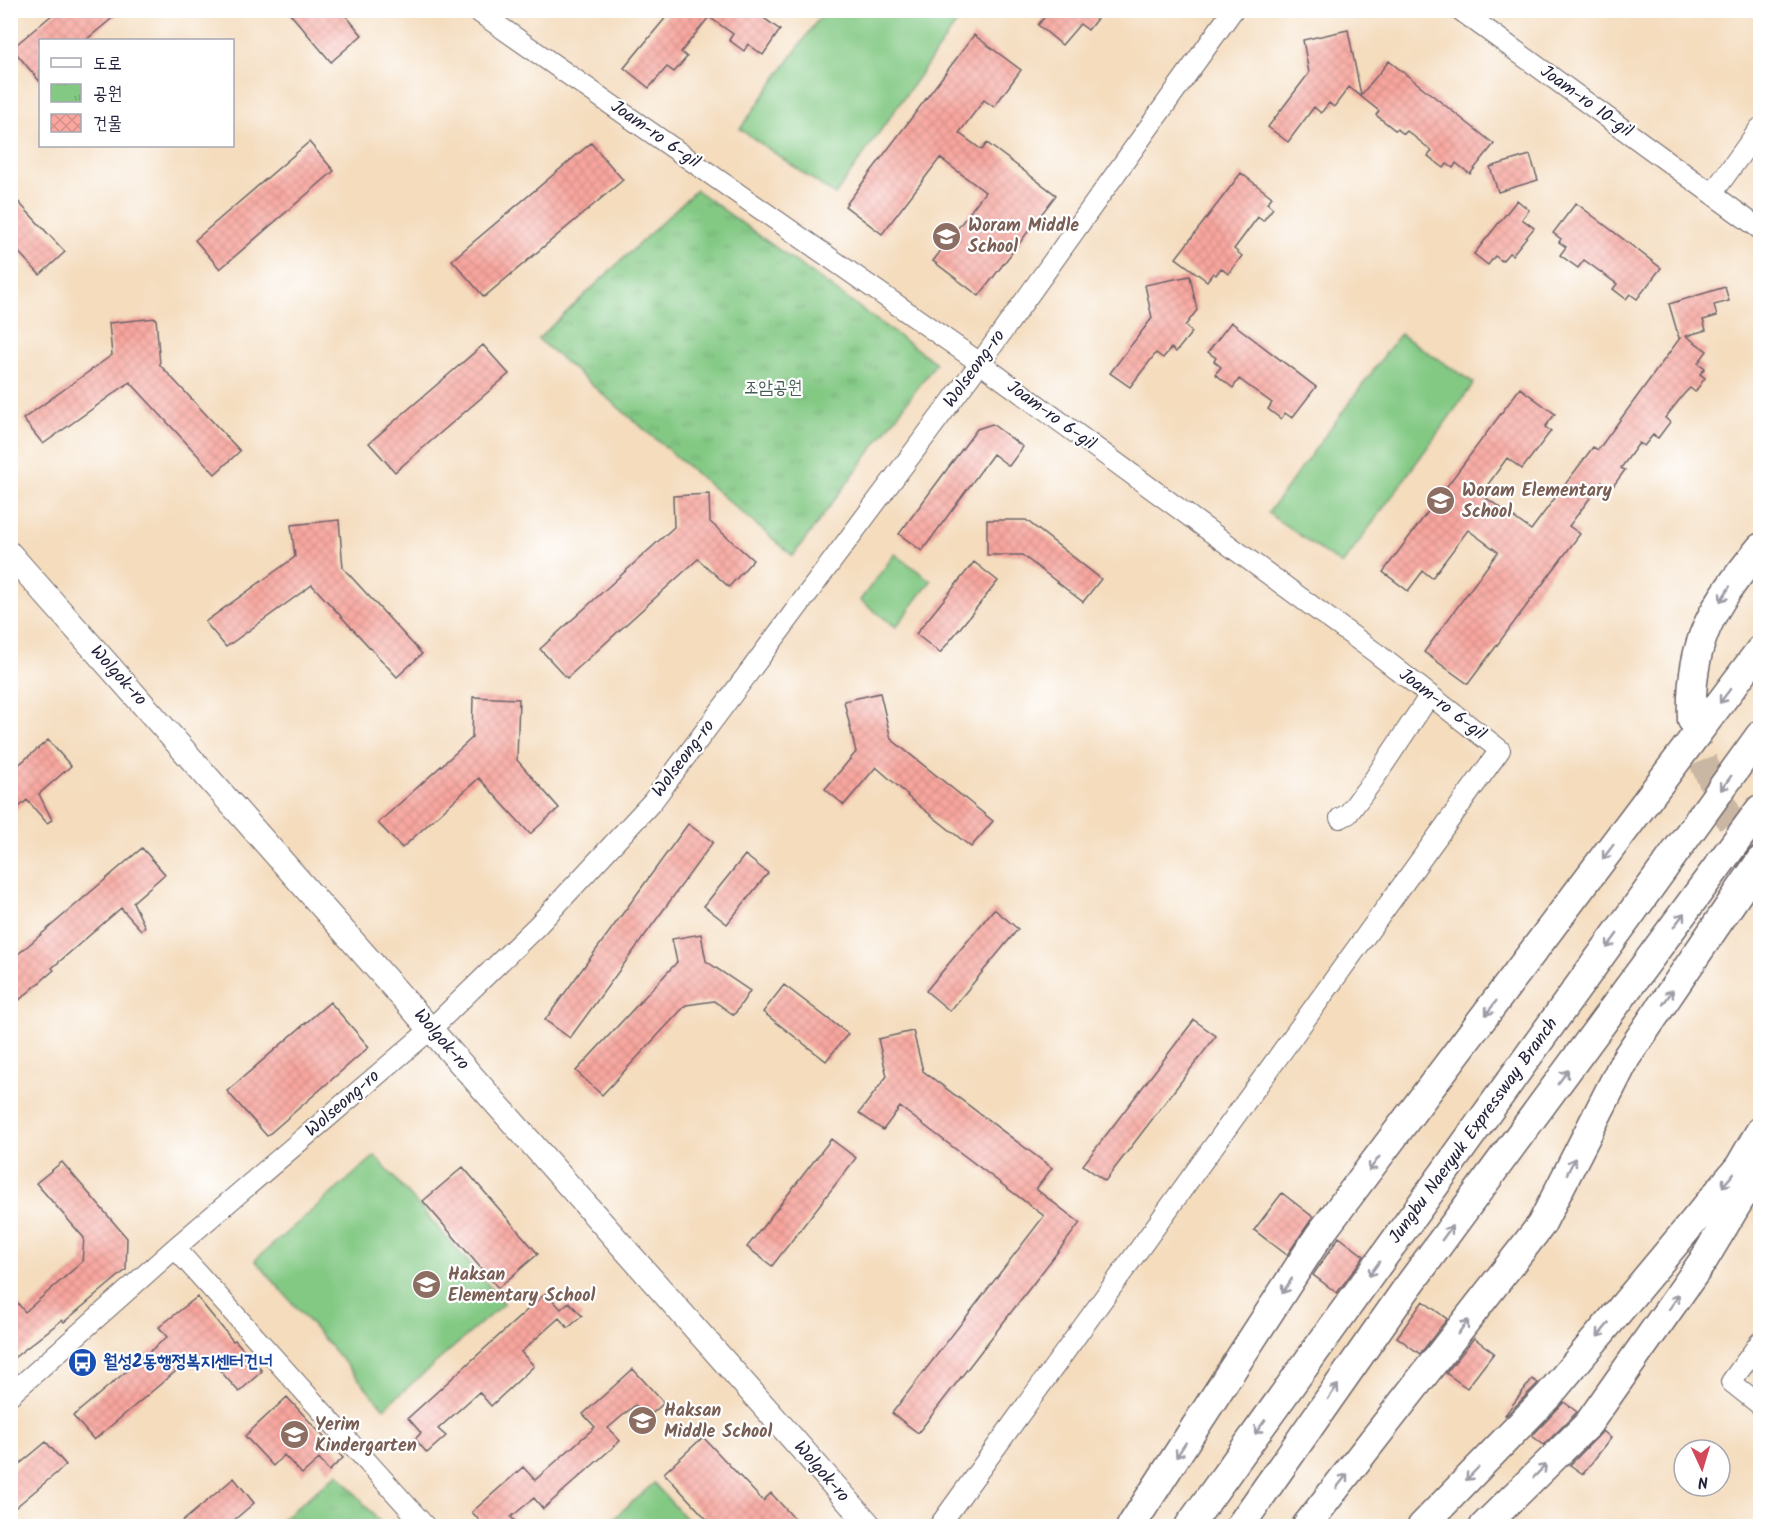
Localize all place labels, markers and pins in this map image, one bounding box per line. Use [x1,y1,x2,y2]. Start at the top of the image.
place label: Woram Middle School [968,212,1079,262]
school or university icon: Woram Middle School [931,220,963,252]
place label: Woram Elementary School [1462,477,1613,527]
school or university icon: Woram Elementary School [1425,485,1457,517]
place label: Haksan Elementary School [448,1261,595,1311]
school or university icon: Haksan Elementary School [411,1269,443,1301]
bus stop icon: 월성2동행정복지센터건너 [66,1346,98,1378]
place label: 월성2동행정복지센터건너 [103,1348,273,1377]
place label: Haksan Middle School [664,1397,772,1447]
school or university icon: Haksan Middle School [627,1405,659,1437]
place label: Yerim Kindergarten [315,1411,417,1461]
school or university icon: Yerim Kindergarten [278,1419,310,1451]

